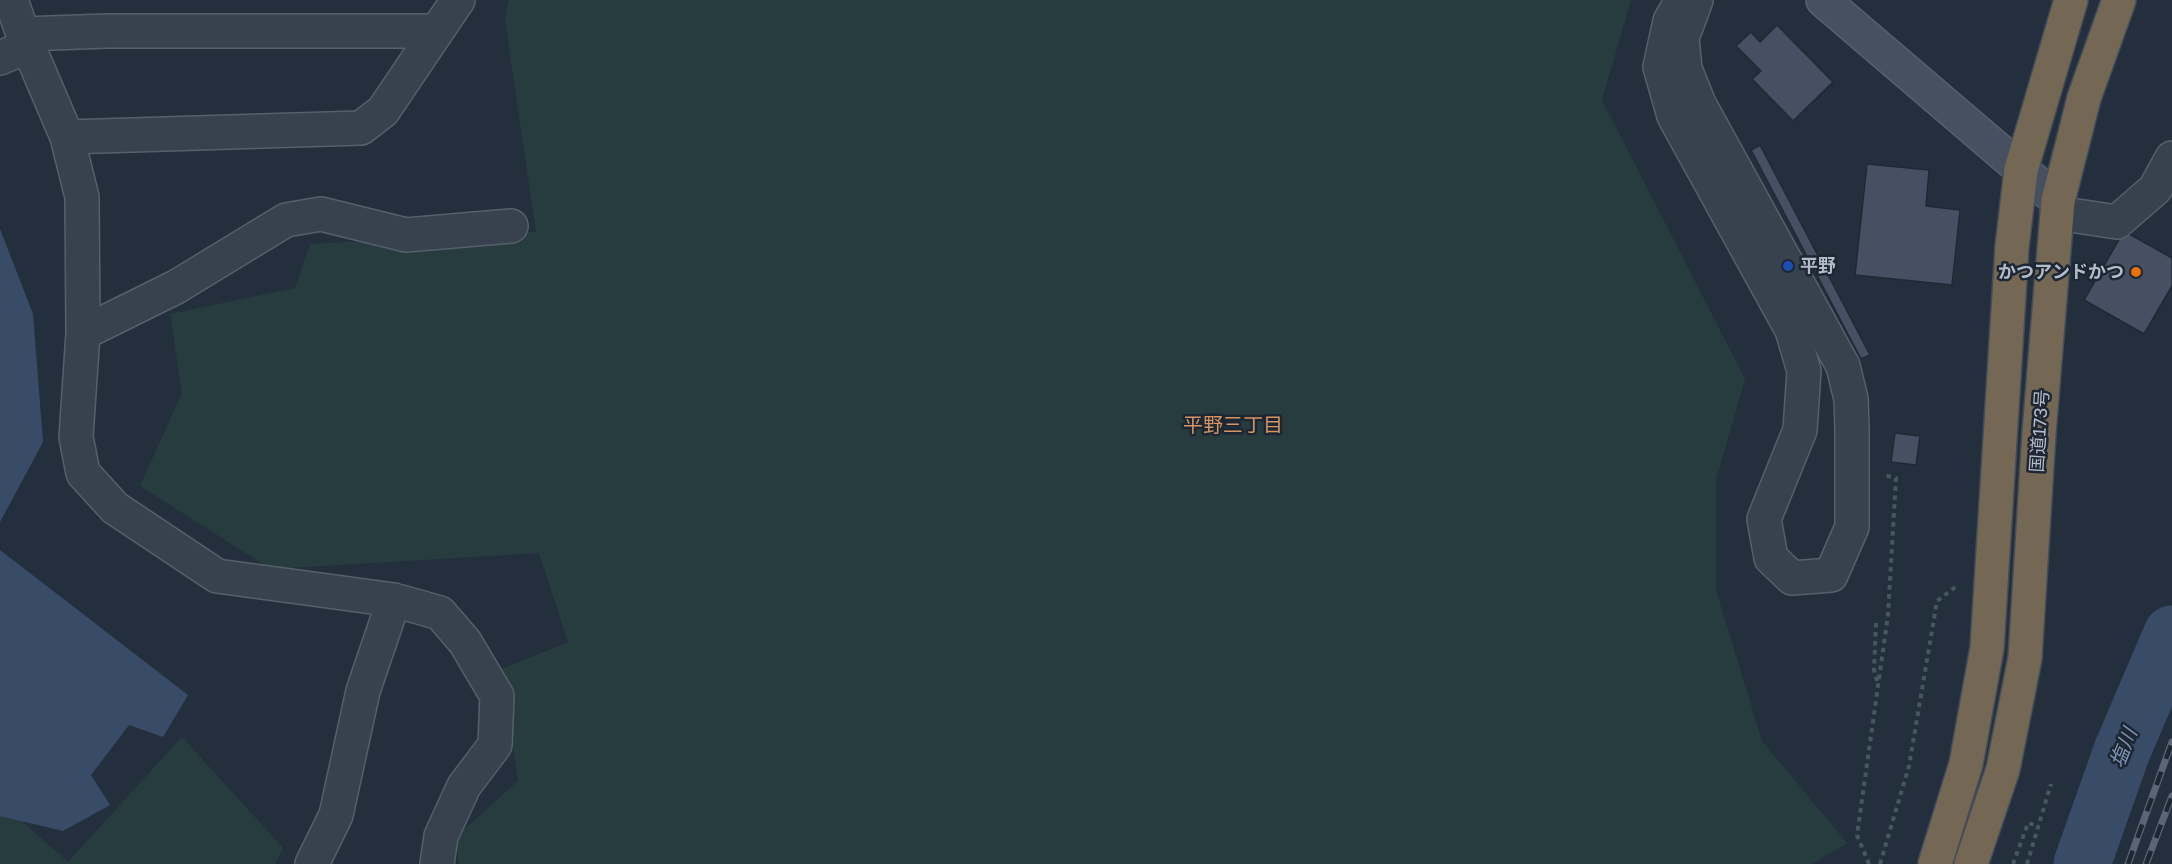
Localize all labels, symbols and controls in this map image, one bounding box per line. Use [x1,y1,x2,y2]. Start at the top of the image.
place label: 平野 [1800,255,1836,277]
marker: 平野 [1781,259,1795,273]
place label: かつアンドかつ [1998,261,2124,283]
marker: かつアンドかつ [2129,265,2143,279]
street label: 国道173号 [2026,389,2054,473]
district label: 平野三丁目 [1183,414,1283,438]
water label: 塩川 [2105,725,2143,771]

